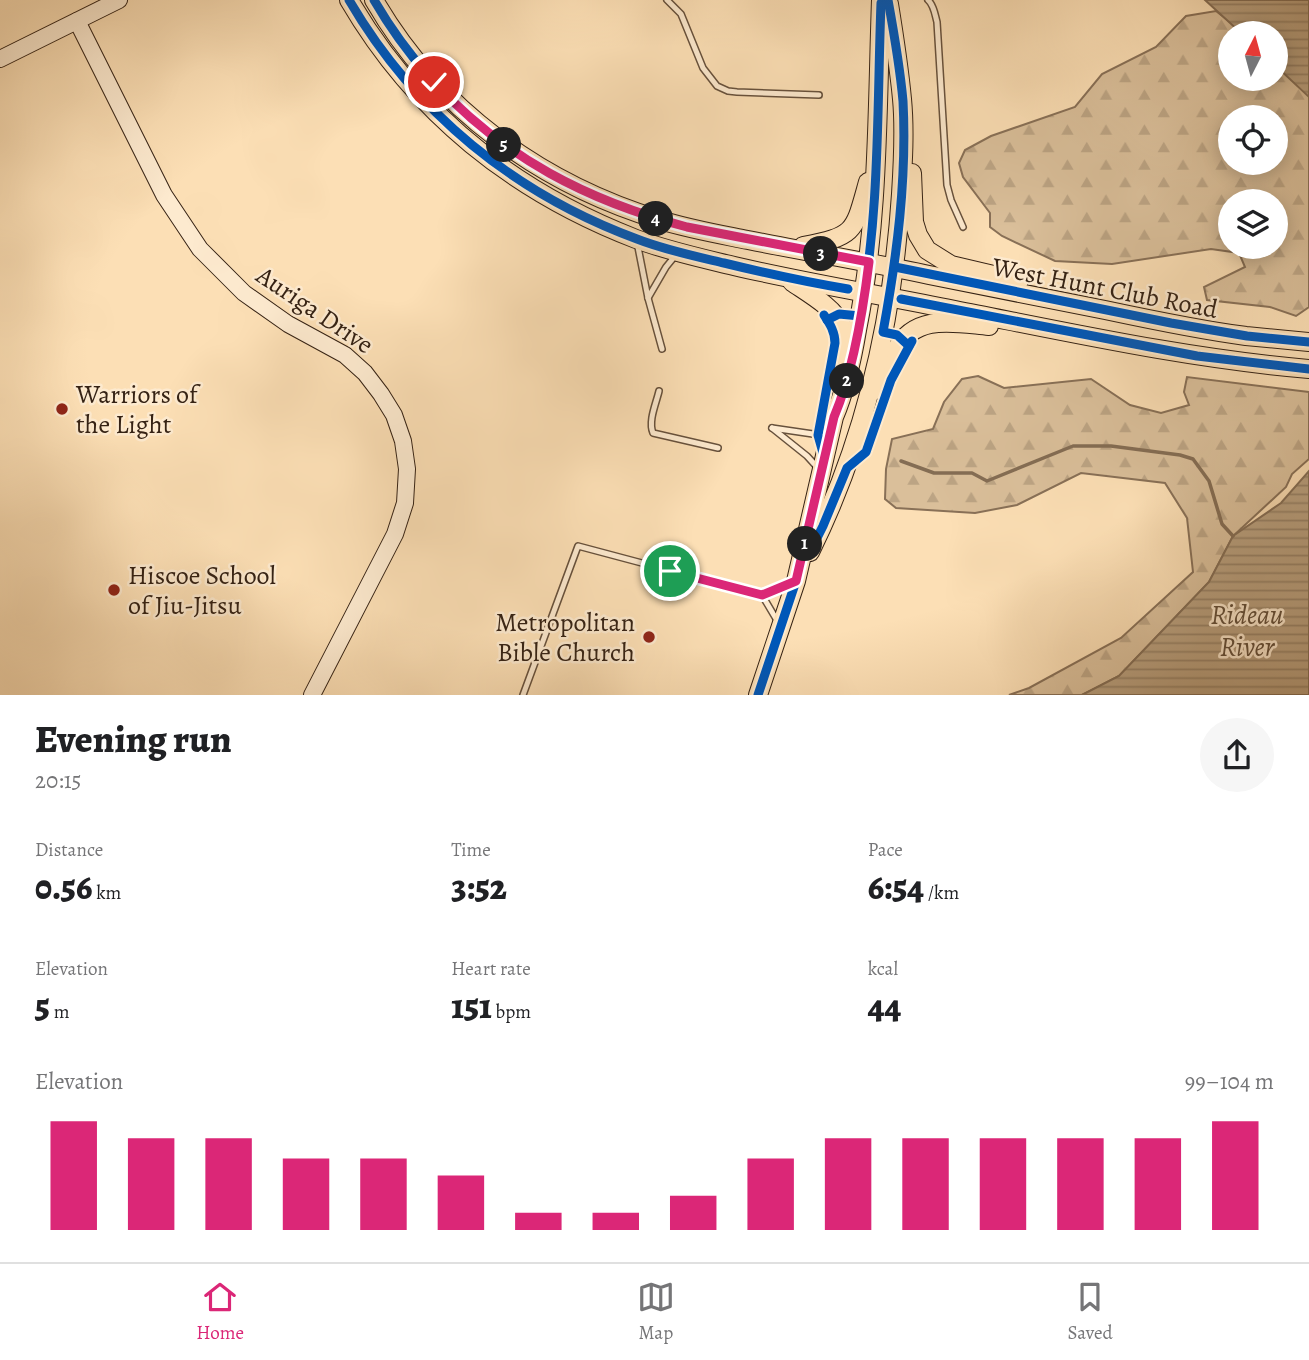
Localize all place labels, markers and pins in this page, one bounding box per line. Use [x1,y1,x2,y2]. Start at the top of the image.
pin [404,52,464,112]
pin: 5 [486,128,522,162]
pin: 4 [638,202,674,236]
pin: 3 [804,236,838,272]
pin: 2 [830,364,864,398]
place label: Warriors of the Light [75,377,201,442]
marker: Warriors of the Light [54,401,70,417]
pin: 1 [788,526,822,562]
pin [640,541,700,601]
place label: Hiscoe School of Jiu-Jitsu [128,558,276,623]
marker: Hiscoe School of Jiu-Jitsu [106,582,122,598]
place label: Metropolitan Bible Church [495,605,635,670]
marker: Metropolitan Bible Church [641,629,657,645]

